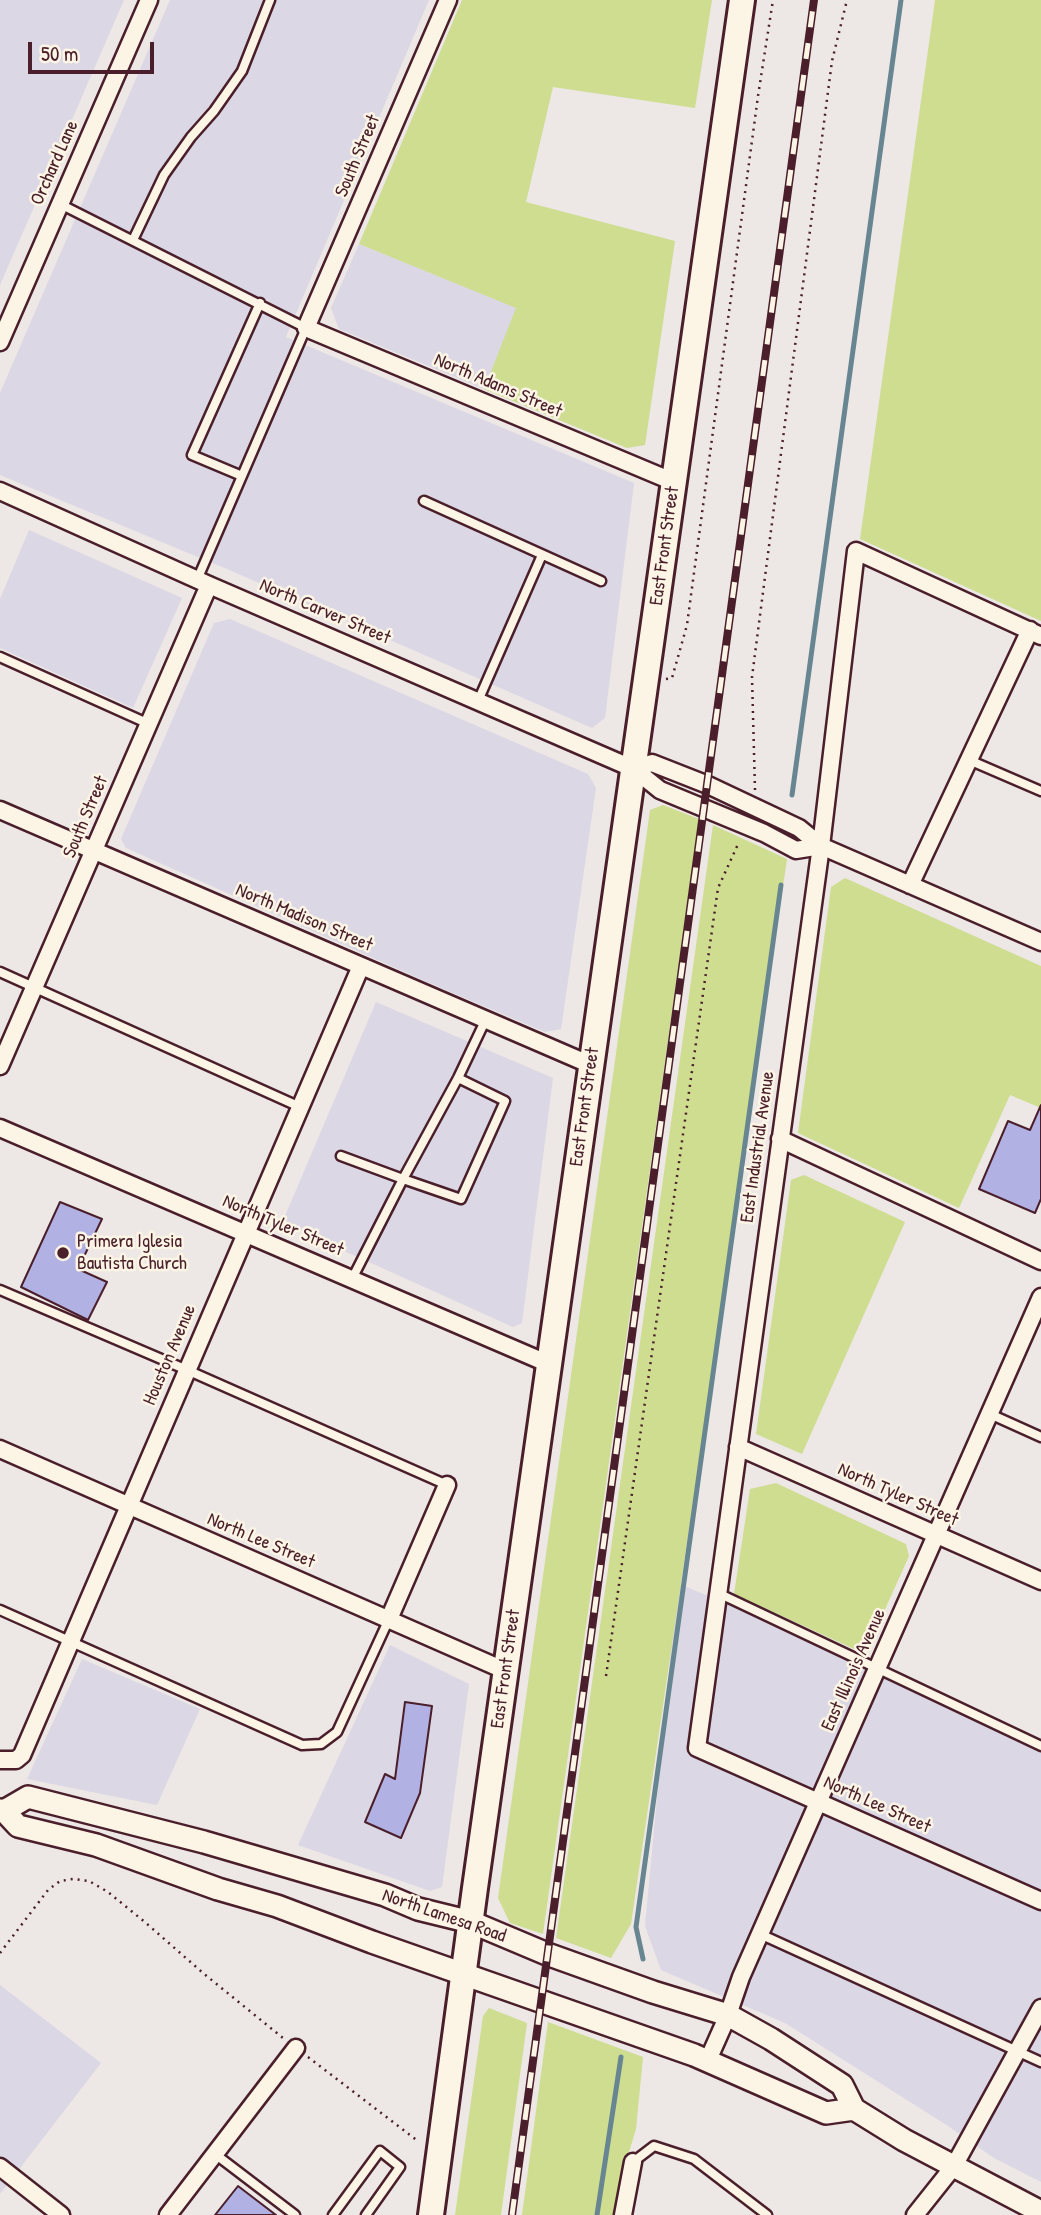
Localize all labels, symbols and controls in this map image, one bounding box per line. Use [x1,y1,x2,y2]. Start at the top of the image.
scale bar [32,28,158,72]
text: 50 m [41,39,78,68]
street label: South Street [330,111,386,201]
street label: Orchard Lane [26,117,84,209]
street label: North Adams Street [431,349,565,423]
street label: East Front Street [645,485,685,607]
street label: North Carver Street [256,574,394,650]
street label: South Street [58,772,114,862]
street label: North Madison Street [232,879,376,957]
street label: East Front Street [565,1046,605,1168]
street label: East Industrial Avenue [736,1070,780,1224]
street label: North Tyler Street [219,1190,347,1262]
place label: Primera Iglesia Bautista Church [77,1231,187,1275]
marker: Primera Iglesia Bautista Church [55,1245,71,1261]
street label: Houston Avenue [139,1301,201,1409]
street label: North Tyler Street [834,1458,962,1532]
street label: North Lee Street [204,1508,318,1574]
street label: East Illinois Avenue [817,1605,891,1735]
street label: East Front Street [486,1608,526,1730]
street label: North Lee Street [820,1771,934,1839]
street label: North Lamesa Road [379,1884,509,1948]

